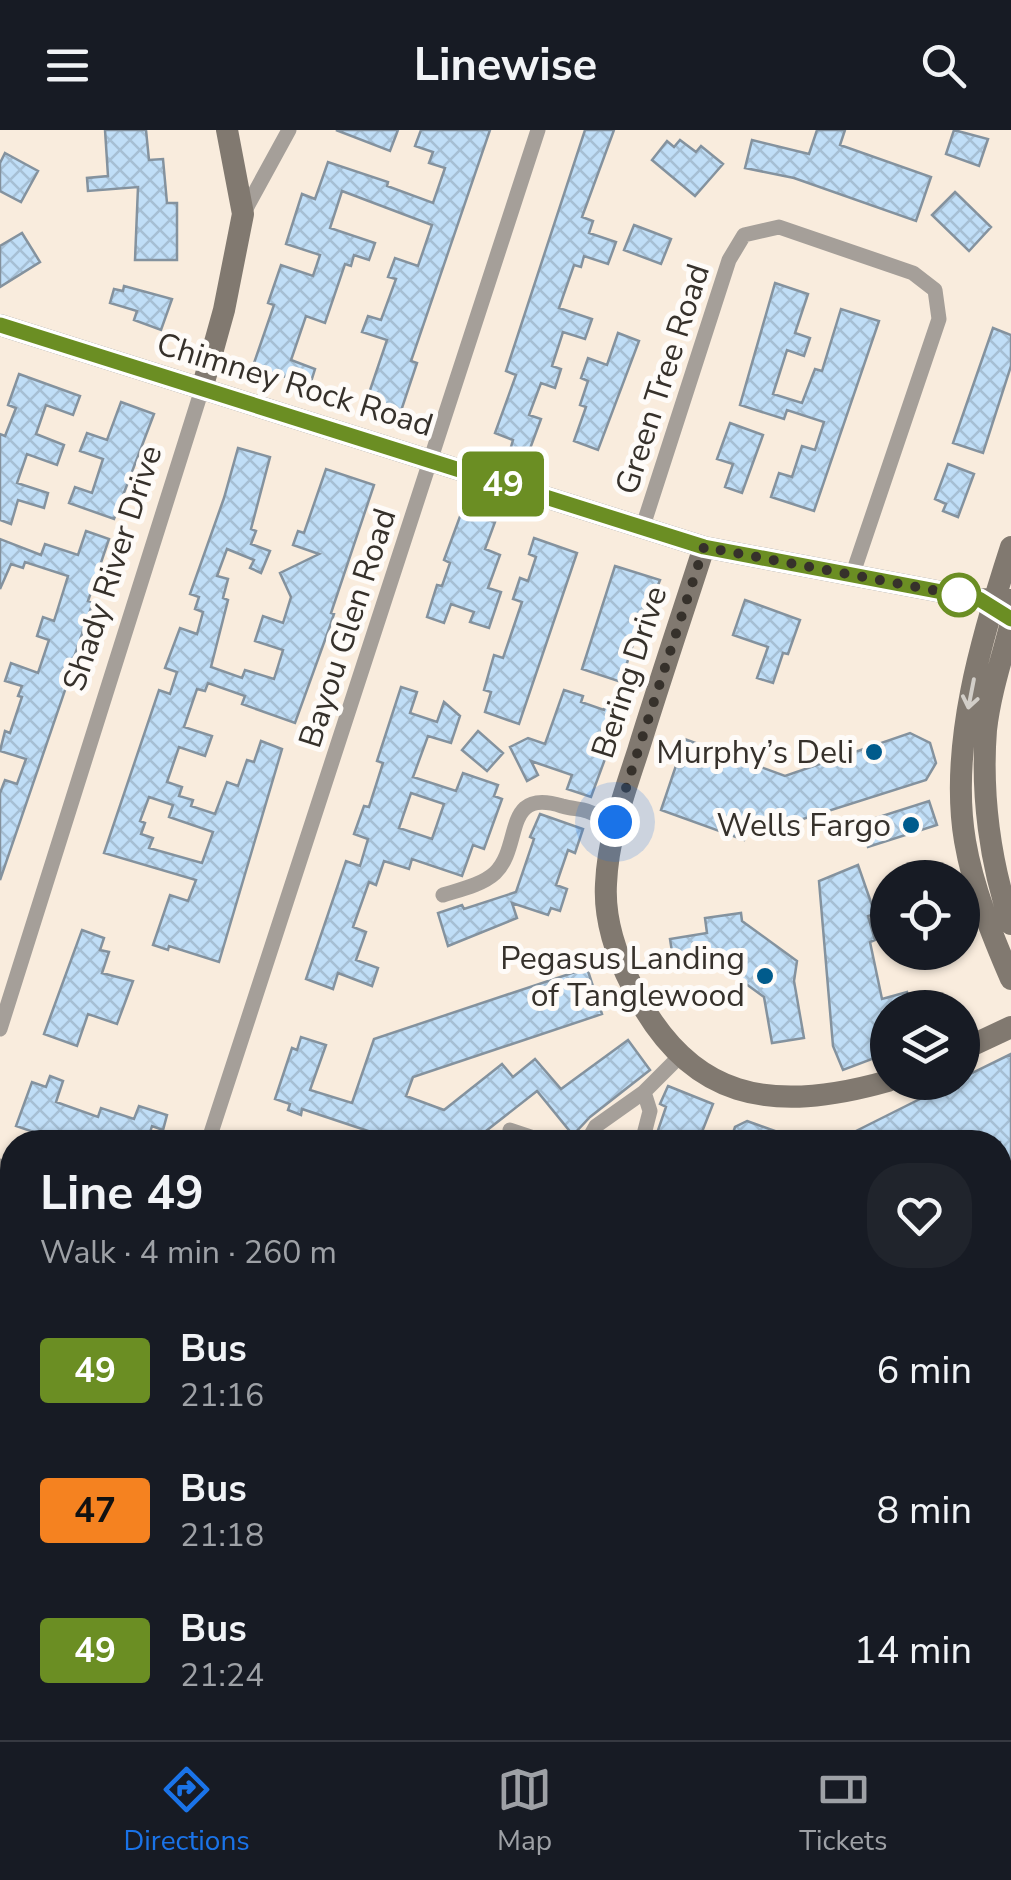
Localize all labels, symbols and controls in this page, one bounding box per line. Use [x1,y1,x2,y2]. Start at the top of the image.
text: Linewise [414,35,597,96]
icon: menu [40,38,95,93]
icon: search [916,38,971,93]
street label: Green Tree Road [605,259,720,500]
street label: Chimney Rock Road [152,322,438,447]
street label: Shady River Drive [53,440,172,696]
line badge: 49 [458,452,548,516]
text: 49 [482,461,524,508]
street label: Bayou Glen Road [289,503,406,753]
unlabelled marker [938,574,980,616]
street label: Bering Drive [581,581,678,764]
one-way arrow [961,678,980,710]
place label: Murphy’s Deli [656,731,854,774]
marker: Murphy’s Deli [863,741,885,763]
your location [590,797,640,847]
place label: Wells Fargo [717,804,891,847]
marker: Wells Fargo [900,814,922,836]
map controls [870,860,980,1100]
button: locate [870,860,980,970]
place label: Pegasus Landing of Tanglewood [500,937,745,1017]
marker: Pegasus Landing of Tanglewood [754,965,776,987]
button: layers [870,990,980,1100]
text: Line 49 [40,1160,204,1226]
button: heart [867,1163,972,1268]
text: Walk · 4 min · 260 m [40,1231,337,1274]
text: Bus [180,1323,247,1374]
text: 6 min [877,1345,972,1396]
text: 49 [74,1347,116,1394]
text: 21:16 [180,1374,264,1417]
text: Bus [180,1463,247,1514]
text: 8 min [877,1485,972,1536]
text: 47 [74,1487,116,1534]
text: 21:18 [180,1514,264,1557]
text: Bus [180,1603,247,1654]
text: 14 min [854,1625,972,1676]
text: 49 [74,1627,116,1674]
text: 21:24 [180,1654,264,1697]
tab: Directions [124,1762,250,1860]
tab: Map [497,1762,552,1860]
tab: Tickets [799,1762,887,1860]

